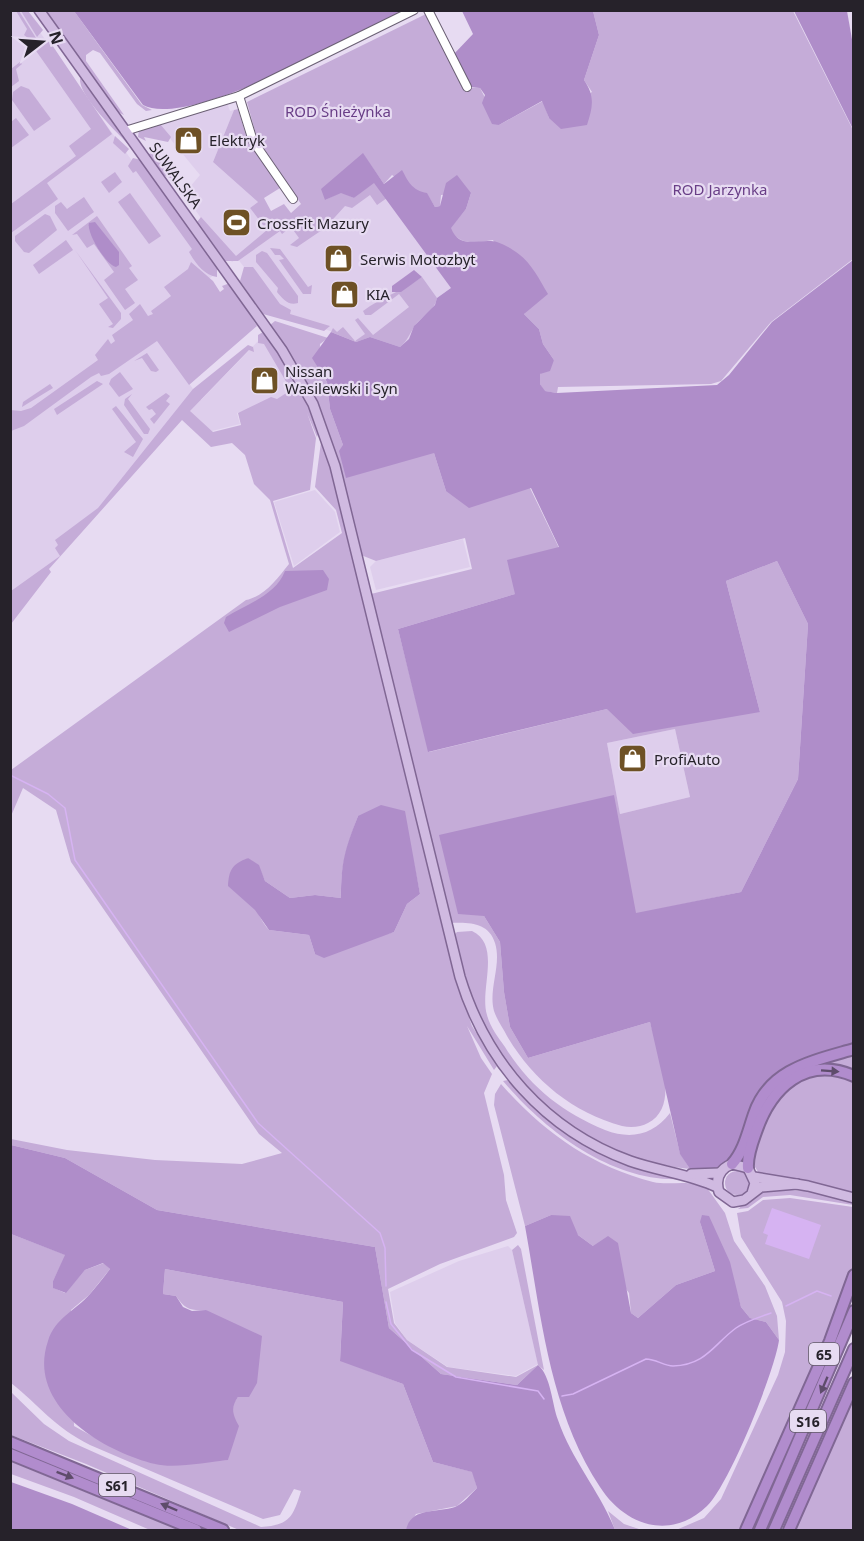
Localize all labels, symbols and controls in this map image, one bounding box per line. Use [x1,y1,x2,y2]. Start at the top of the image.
north arrow [12,12,72,72]
text: N [44,28,69,47]
park label: ROD Śnieżynka [285,101,391,121]
shop icon: Elektryk [172,124,204,156]
place label: Elektryk [209,130,265,150]
street label: SUWALSKA [145,138,207,212]
park label: ROD Jarzynka [673,179,768,199]
sports icon: CrossFit Mazury [220,207,252,239]
place label: CrossFit Mazury [257,213,369,233]
shop icon: Serwis Motozbyt [323,243,355,275]
place label: Serwis Motozbyt [360,249,476,269]
shop icon: KIA [329,278,361,310]
place label: KIA [366,284,390,304]
place label: Nissan Wasilewski i Syn [285,361,398,398]
shop icon: Nissan Wasilewski i Syn [248,364,280,396]
shop icon: ProfiAuto [617,743,649,775]
place label: ProfiAuto [654,749,720,769]
one-way arrow [820,1066,839,1076]
road number: 65 [809,1343,839,1365]
one-way arrow [819,1376,828,1394]
road number: S16 [790,1410,826,1432]
one-way arrow [56,1471,74,1480]
road number: S61 [99,1474,135,1496]
one-way arrow [160,1502,178,1512]

